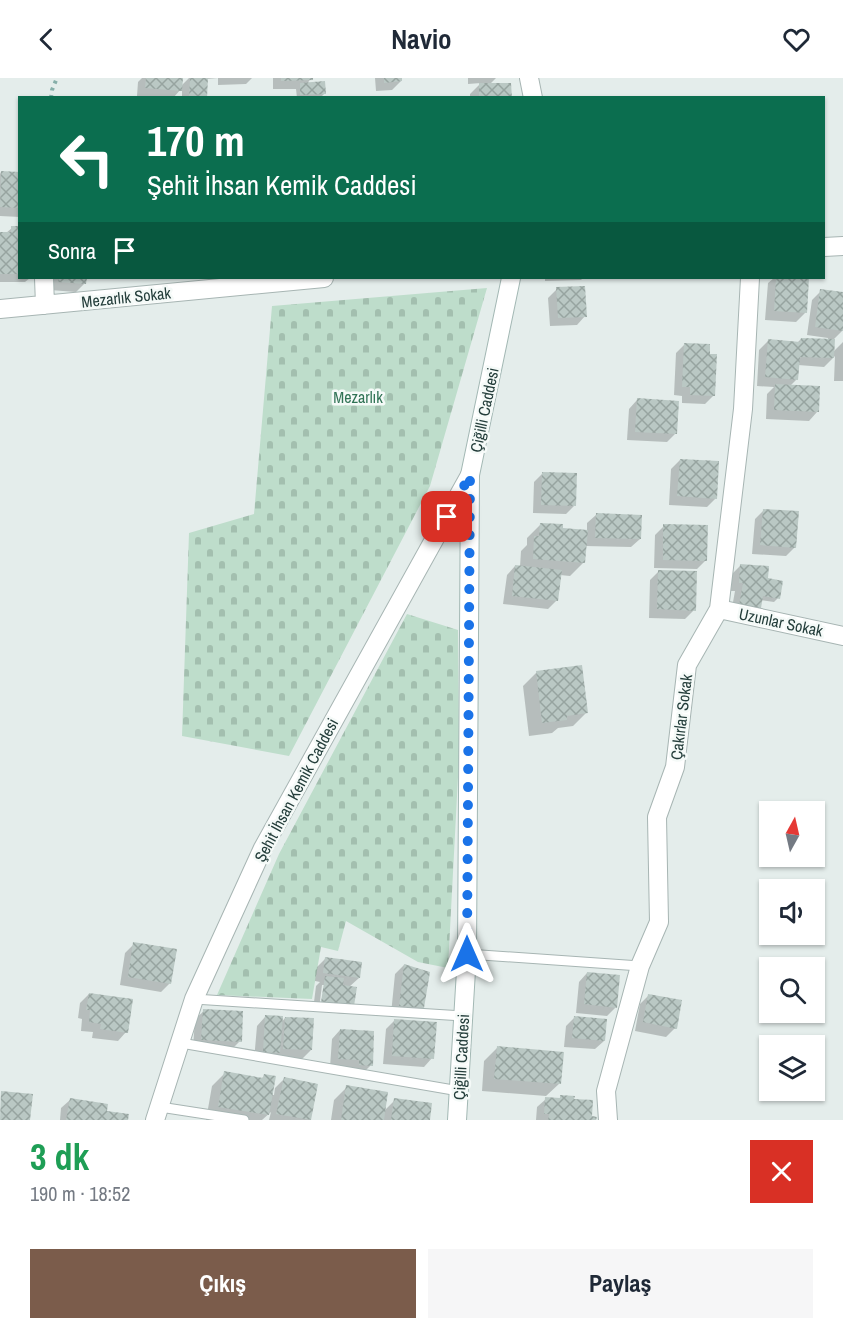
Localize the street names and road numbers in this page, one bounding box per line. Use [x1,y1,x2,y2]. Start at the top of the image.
street label: Mezarlık Sokak [80,281,172,313]
street label: Çiğilli Caddesi [464,366,504,454]
street label: Uzunlar Sokak [737,602,825,642]
street label: Çakırlar Sokak [665,673,697,761]
street label: Şehit İhsan Kemik Caddesi [249,714,343,866]
street label: Çiğilli Caddesi [448,1013,474,1101]

